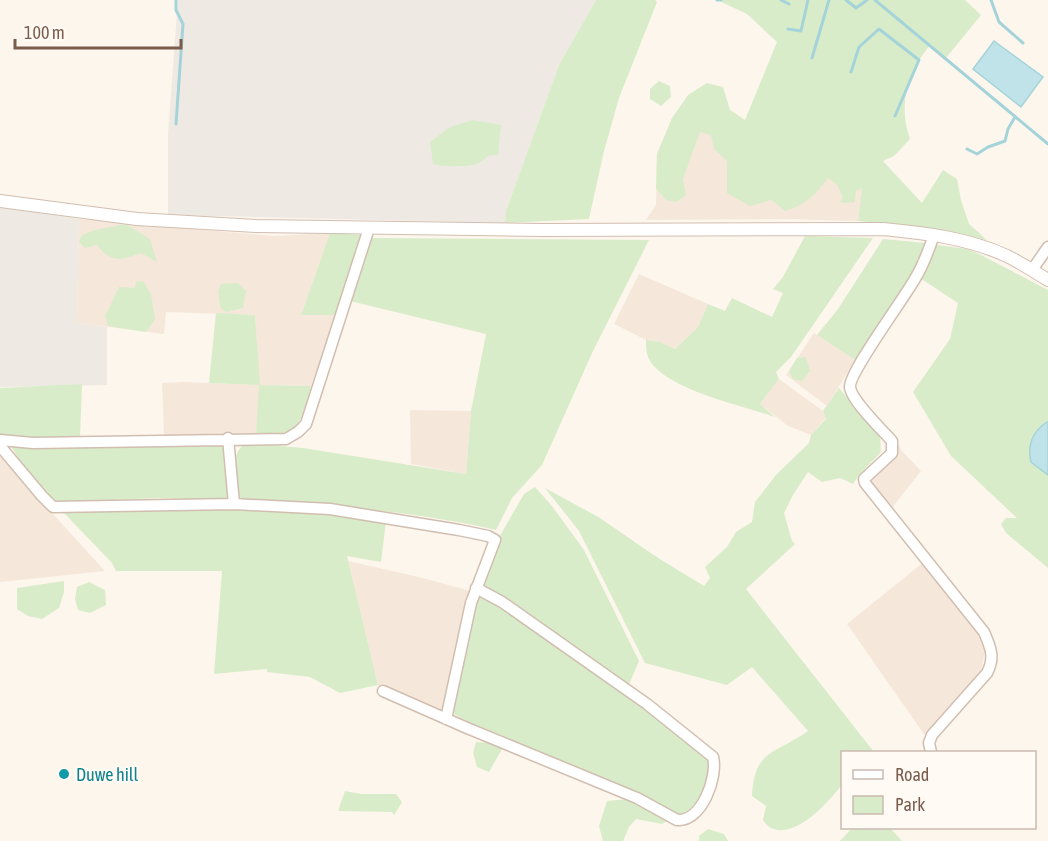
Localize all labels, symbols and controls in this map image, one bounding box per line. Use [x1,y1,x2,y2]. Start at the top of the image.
scale bar [15,12,182,50]
text: 100 m [24,22,65,43]
legend [841,751,1036,829]
place label: Duwe hill [76,764,139,785]
text: Road [895,764,929,785]
marker: Duwe hill [57,767,71,781]
text: Park [895,794,925,815]

